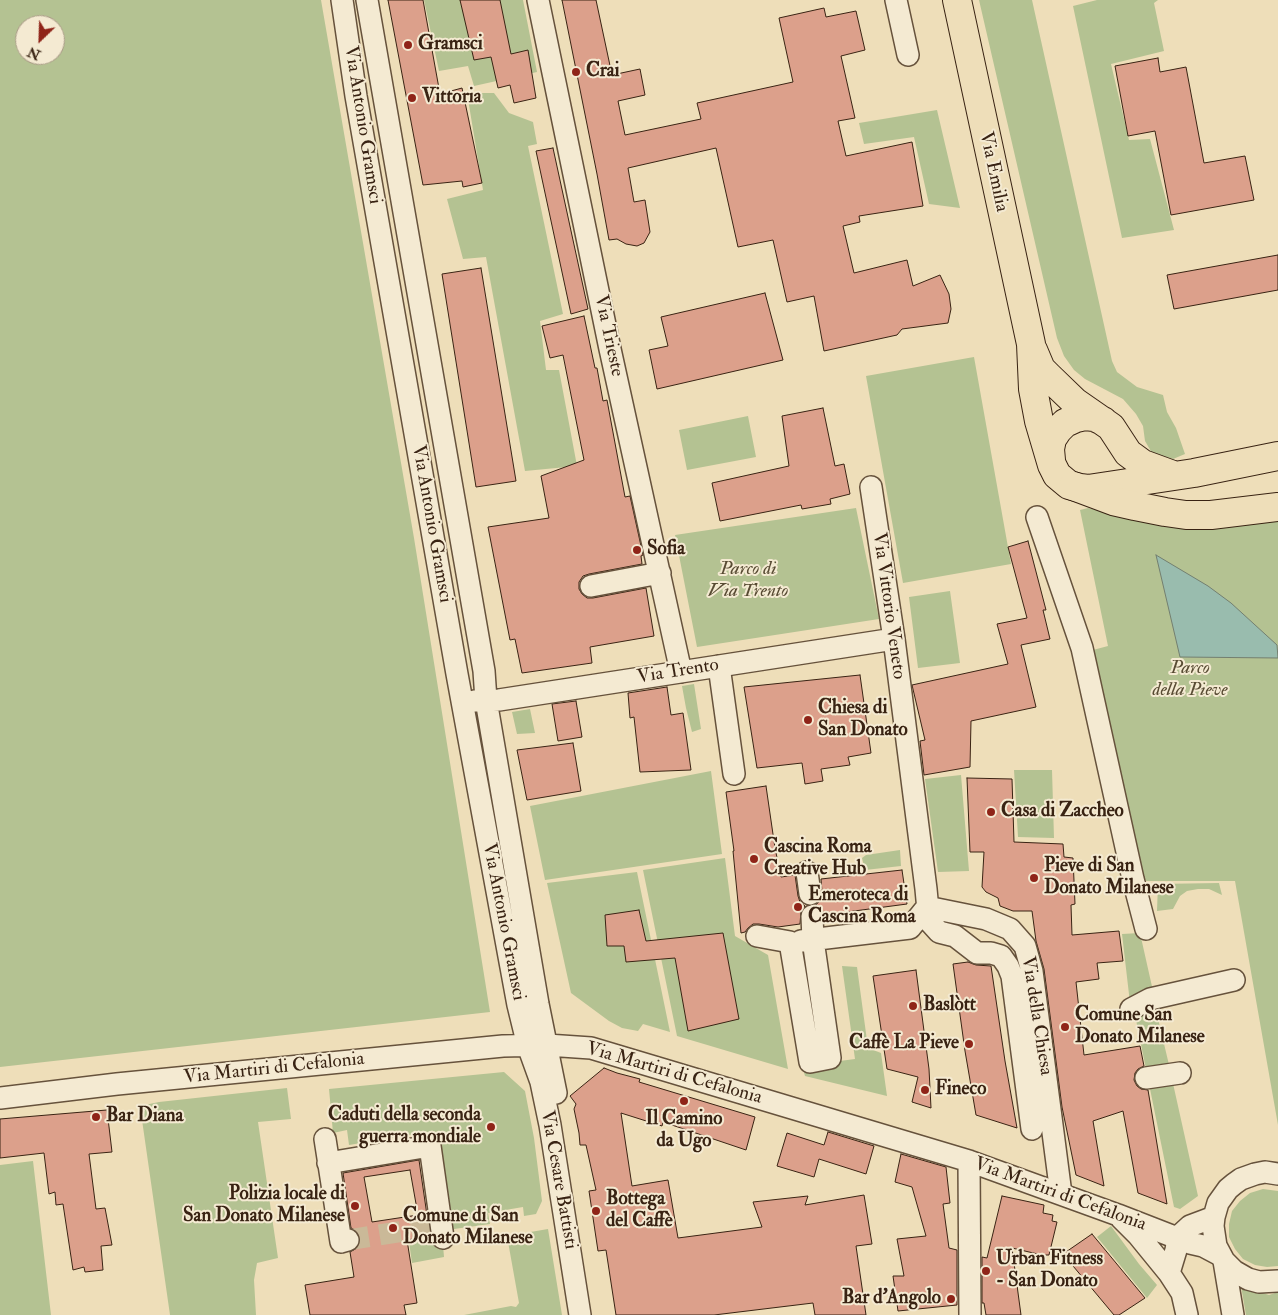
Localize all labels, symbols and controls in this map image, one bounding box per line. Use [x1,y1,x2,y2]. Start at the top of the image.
north arrow [15,15,65,65]
place label: Gramsci [418,34,483,56]
marker: Gramsci [402,39,414,51]
text: N [25,43,43,64]
street label: Via Antonio Gramsci [338,44,386,206]
place label: Crai [586,61,620,83]
marker: Crai [570,66,582,78]
place label: Vittoria [422,87,482,109]
marker: Vittoria [406,92,418,104]
street label: Via Emilia [973,130,1013,214]
street label: Via Trieste [588,293,628,379]
street label: Via Antonio Gramsci [406,443,456,605]
street label: Via Vittorio Veneto [866,531,910,681]
place label: Sofia [647,539,685,561]
marker: Sofia [631,544,643,556]
park label: Parco di Via Trento [708,559,788,603]
street label: Via Trento [636,654,720,690]
park label: Parco della Pieve [1152,658,1228,702]
place label: Chiesa di San Donato [818,698,908,742]
marker: Chiesa di San Donato [802,714,814,726]
place label: Casa di Zaccheo [1001,801,1124,823]
marker: Casa di Zaccheo [985,806,997,818]
place label: Cascina Roma Creative Hub [764,837,872,881]
street label: Via Antonio Gramsci [477,841,529,1003]
marker: Cascina Roma Creative Hub [748,853,760,865]
place label: Pieve di San Donato Milanese [1044,856,1174,900]
marker: Pieve di San Donato Milanese [1028,872,1040,884]
place label: Emeroteca di Cascina Roma [808,885,916,929]
marker: Emeroteca di Cascina Roma [792,901,804,913]
street label: Via della Chiesa [1015,955,1057,1077]
place label: Baslòtt [923,995,976,1017]
marker: Baslòtt [907,1000,919,1012]
place label: Comune San Donato Milanese [1075,1005,1205,1049]
marker: Comune San Donato Milanese [1059,1021,1071,1033]
place label: Caffè La Pieve [849,1033,959,1055]
street label: Via Martiri di Cefalonia [584,1038,764,1110]
marker: Caffè La Pieve [963,1038,975,1050]
street label: Via Martiri di Cefalonia [183,1048,365,1090]
place label: Fineco [935,1079,986,1101]
marker: Fineco [919,1084,931,1096]
marker: Il Camino da Ugo [678,1095,690,1107]
place label: Caduti della seconda guerra mondiale [328,1105,481,1149]
place label: Bar Diana [106,1106,183,1128]
street label: Via Cesare Battisti [535,1109,581,1251]
place label: Il Camino da Ugo [646,1109,722,1153]
marker: Bar Diana [90,1111,102,1123]
marker: Caduti della seconda guerra mondiale [485,1121,497,1133]
street label: Via Martiri di Cefalonia [971,1153,1149,1237]
place label: Polizia locale di San Donato Milanese [183,1184,345,1228]
place label: Bottega del Caffè [606,1189,673,1233]
marker: Polizia locale di San Donato Milanese [349,1200,361,1212]
marker: Bottega del Caffè [590,1205,602,1217]
place label: Comune di San Donato Milanese [403,1206,533,1250]
marker: Comune di San Donato Milanese [387,1222,399,1234]
place label: Urban Fitness - San Donato [996,1249,1103,1293]
marker: Urban Fitness - San Donato [980,1265,992,1277]
place label: Bar d'Angolo [842,1288,941,1310]
marker: Bar d'Angolo [945,1293,957,1305]

